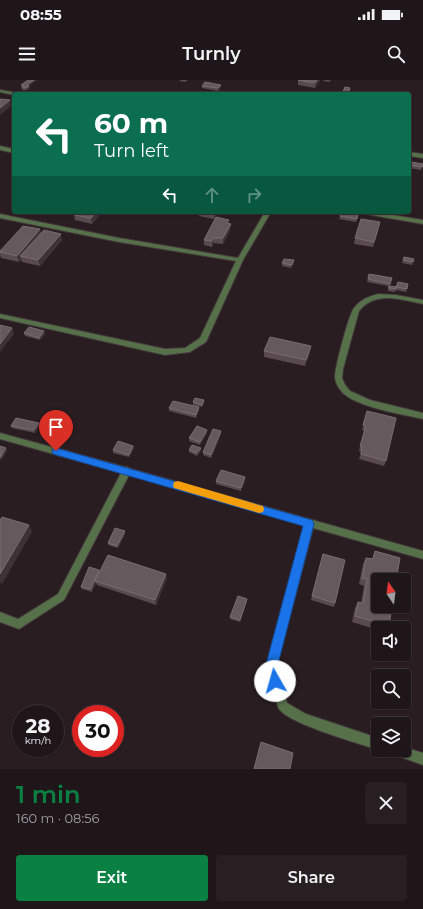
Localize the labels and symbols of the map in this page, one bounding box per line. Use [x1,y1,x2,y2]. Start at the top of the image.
pin [39,410,73,451]
north arrow [371,573,411,613]
position arrow [254,660,296,702]
speed limit sign: 30 [72,705,124,757]

